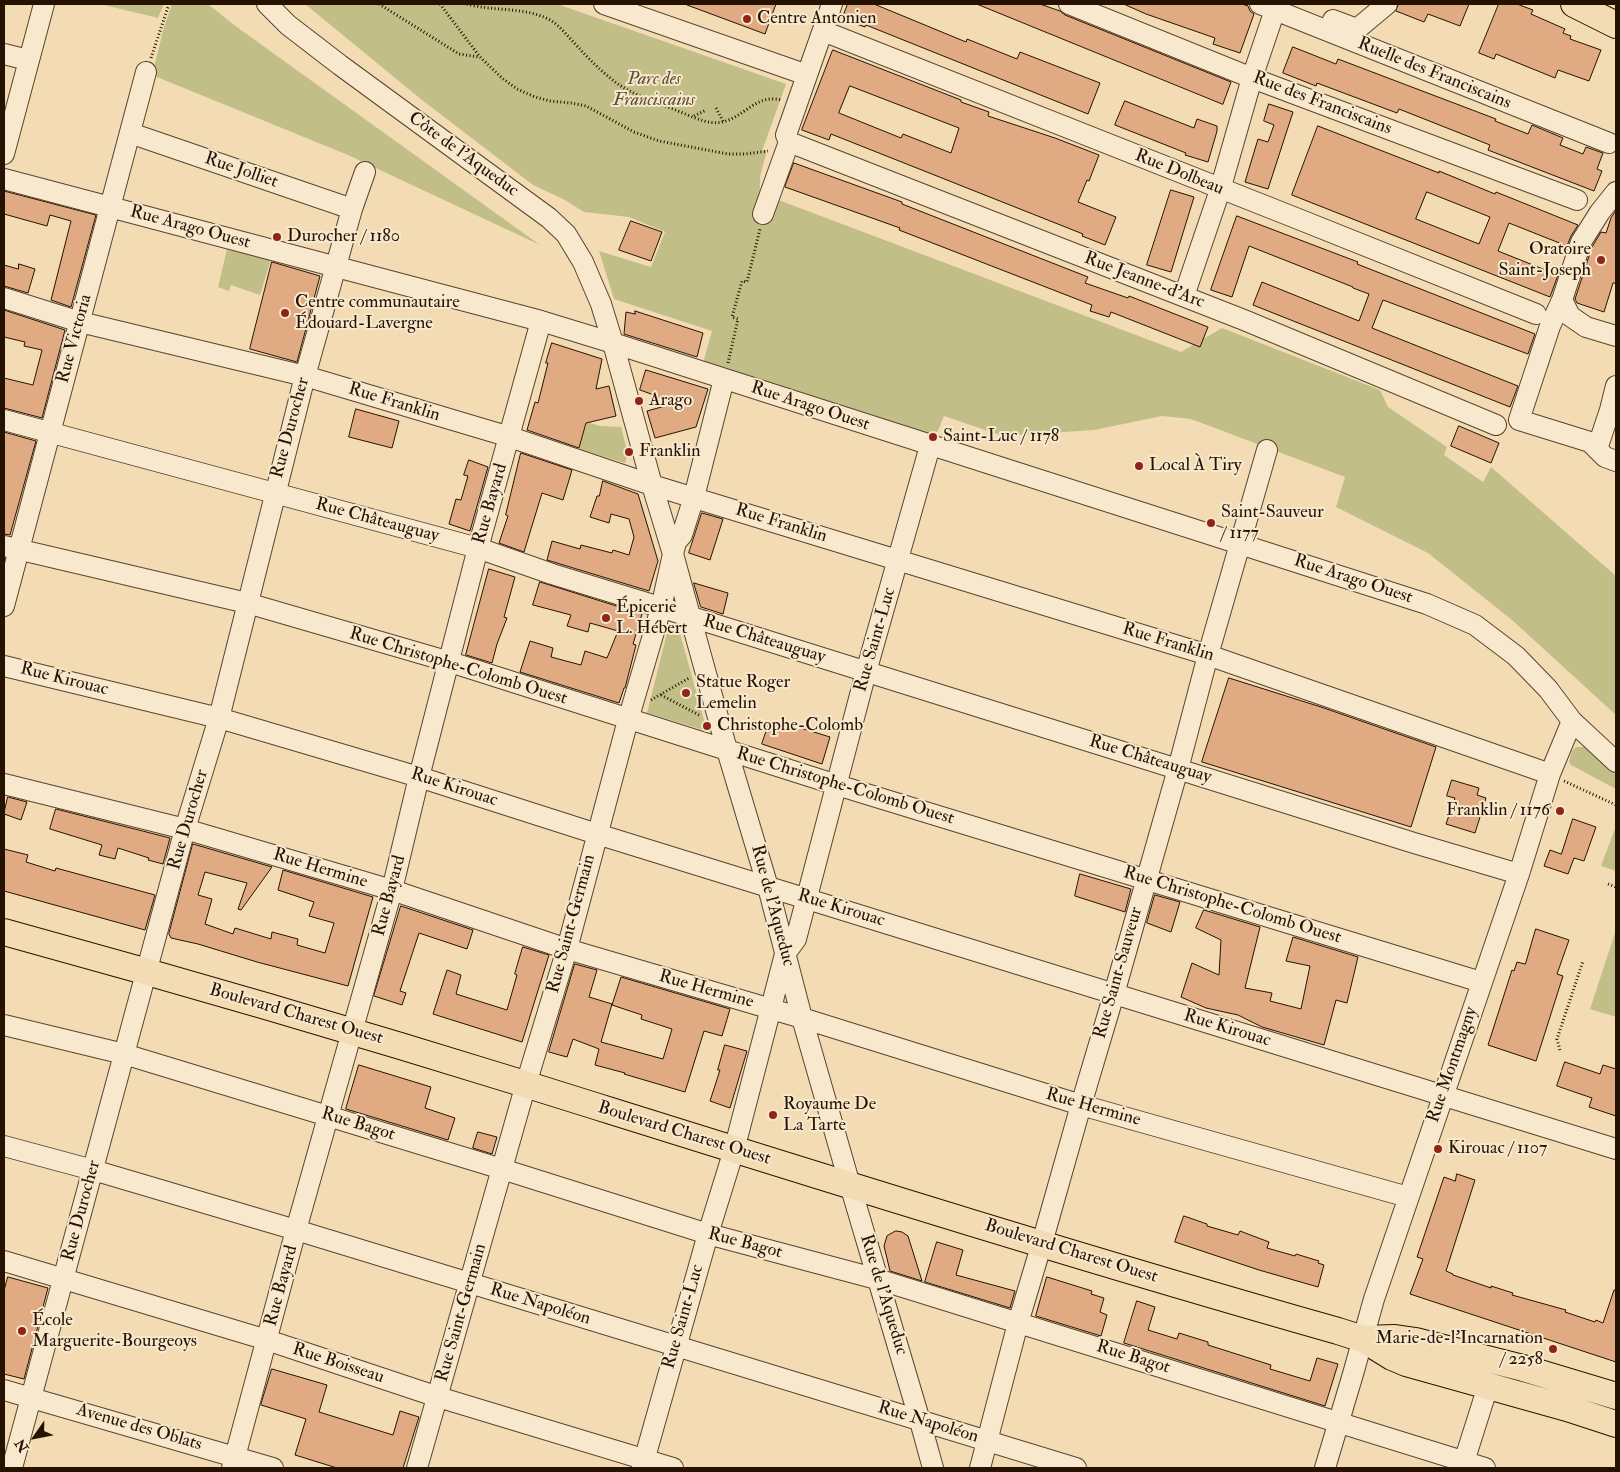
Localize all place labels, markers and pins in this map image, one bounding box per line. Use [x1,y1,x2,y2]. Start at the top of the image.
place label: Centre Antonien [757,8,877,30]
marker: Centre Antonien [741,13,753,25]
place label: Durocher / 1180 [287,226,400,248]
marker: Durocher / 1180 [271,231,283,243]
place label: Oratoire Saint-Joseph [1498,239,1591,282]
marker: Oratoire Saint-Joseph [1595,254,1607,266]
place label: Centre communautaire Édouard-Lavergne [295,292,460,334]
marker: Centre communautaire Édouard-Lavergne [279,307,291,319]
place label: Arago [649,390,692,412]
marker: Arago [633,395,645,407]
place label: Saint-Luc / 1178 [943,426,1059,448]
marker: Saint-Luc / 1178 [927,431,939,443]
place label: Franklin [639,441,701,463]
marker: Franklin [623,446,635,458]
place label: Local À Tiry [1149,455,1242,477]
marker: Local À Tiry [1133,460,1145,472]
place label: Saint-Sauveur / 1177 [1221,502,1324,544]
marker: Saint-Sauveur / 1177 [1205,517,1217,529]
place label: Épicerie L. Hébert [616,597,687,640]
marker: Épicerie L. Hébert [600,612,612,624]
place label: Statue Roger Lemelin [696,672,790,714]
marker: Statue Roger Lemelin [680,687,692,699]
place label: Christophe-Colomb [717,715,863,737]
marker: Christophe-Colomb [701,720,713,732]
place label: Franklin / 1176 [1446,800,1550,822]
marker: Franklin / 1176 [1554,805,1566,817]
place label: Royaume De La Tarte [783,1094,876,1136]
marker: Royaume De La Tarte [767,1109,779,1121]
place label: Kirouac / 1107 [1448,1138,1547,1160]
marker: Kirouac / 1107 [1432,1143,1444,1155]
place label: École Marguerite-Bourgeoys [32,1310,197,1352]
marker: École Marguerite-Bourgeoys [16,1325,28,1337]
place label: Marie-de-l'Incarnation / 2258 [1376,1328,1543,1370]
marker: Marie-de-l'Incarnation / 2258 [1547,1343,1559,1355]

